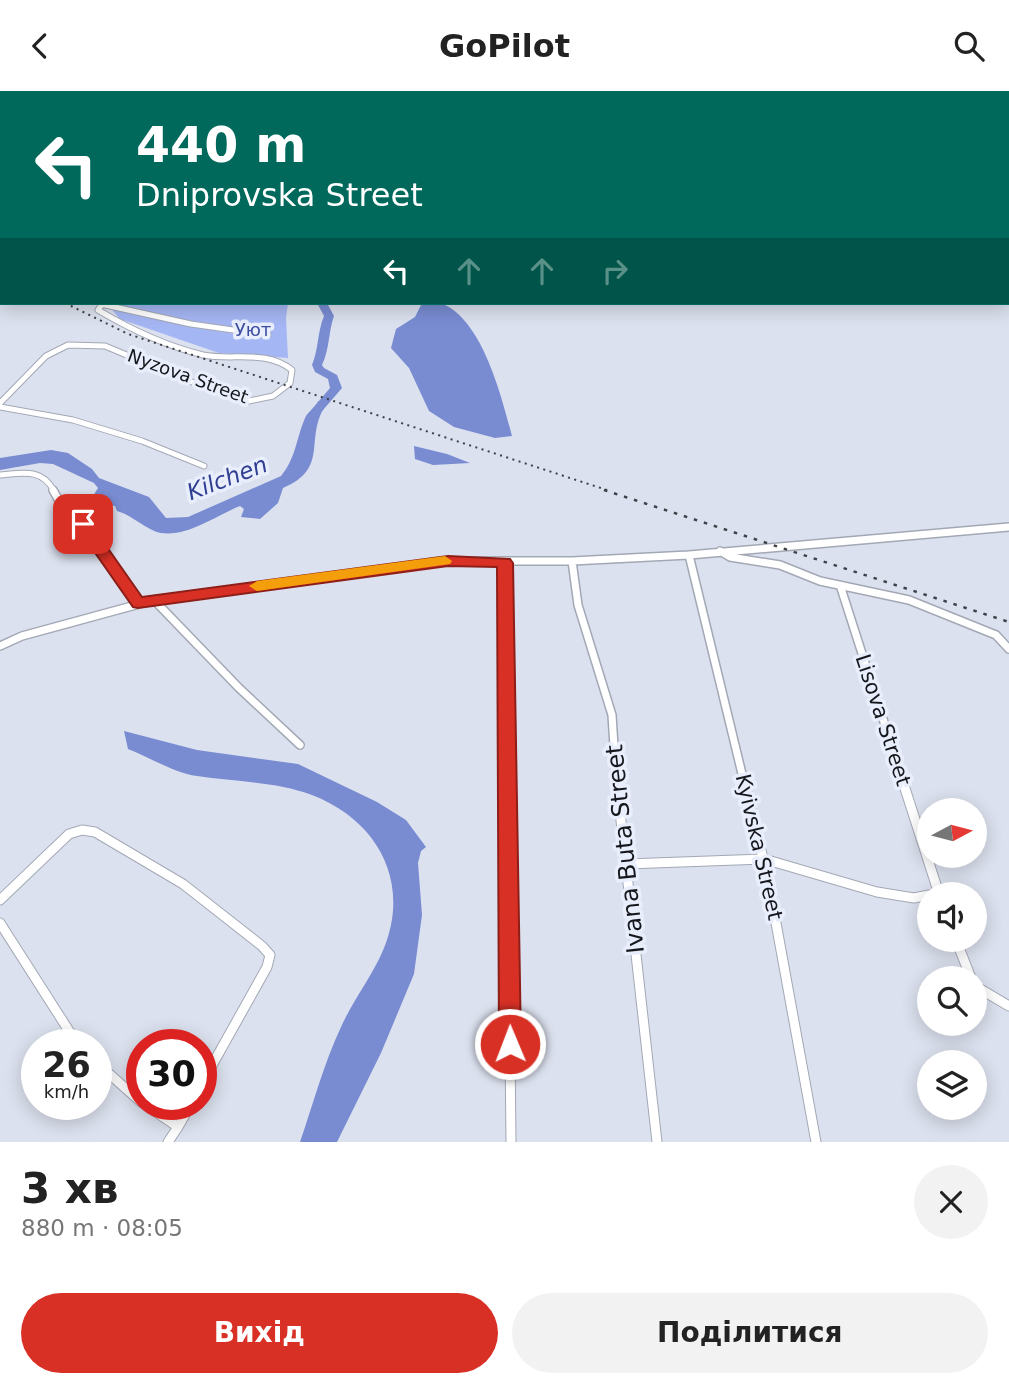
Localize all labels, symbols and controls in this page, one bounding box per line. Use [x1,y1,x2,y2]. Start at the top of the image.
icon: back [21,27,59,65]
text: GoPilot [439,27,570,65]
icon: search [950,27,988,65]
text: 440 m [136,117,306,174]
icon: left [21,119,112,210]
text: Dniprovska Street [136,176,423,214]
icon: left [377,252,415,290]
icon: ahead [450,252,488,290]
icon: ahead [523,252,561,290]
icon: right [596,252,634,290]
park label: Уют [235,319,271,340]
street label: Nyzova Street [125,344,251,408]
water label: Kilchen [183,451,271,505]
pin [53,494,113,554]
icon: arrive [64,505,102,543]
street label: Lisova Street [850,651,916,789]
street label: Ivana Buta Street [600,743,650,955]
street label: Kyivska Street [731,772,787,922]
north arrow [917,798,987,868]
map controls [917,798,987,1120]
button: sound [917,882,987,952]
button: search [917,966,987,1036]
position arrow [473,1007,547,1081]
speed limit sign: 30 [126,1029,217,1120]
text: 26 [42,1045,91,1085]
button: layers [917,1050,987,1120]
text: km/h [44,1081,89,1102]
text: 3 хв [21,1164,119,1213]
button: close [914,1165,988,1239]
text: 880 m · 08:05 [21,1215,183,1241]
button: Вихід [21,1293,498,1373]
button: Поділитися [512,1293,988,1373]

